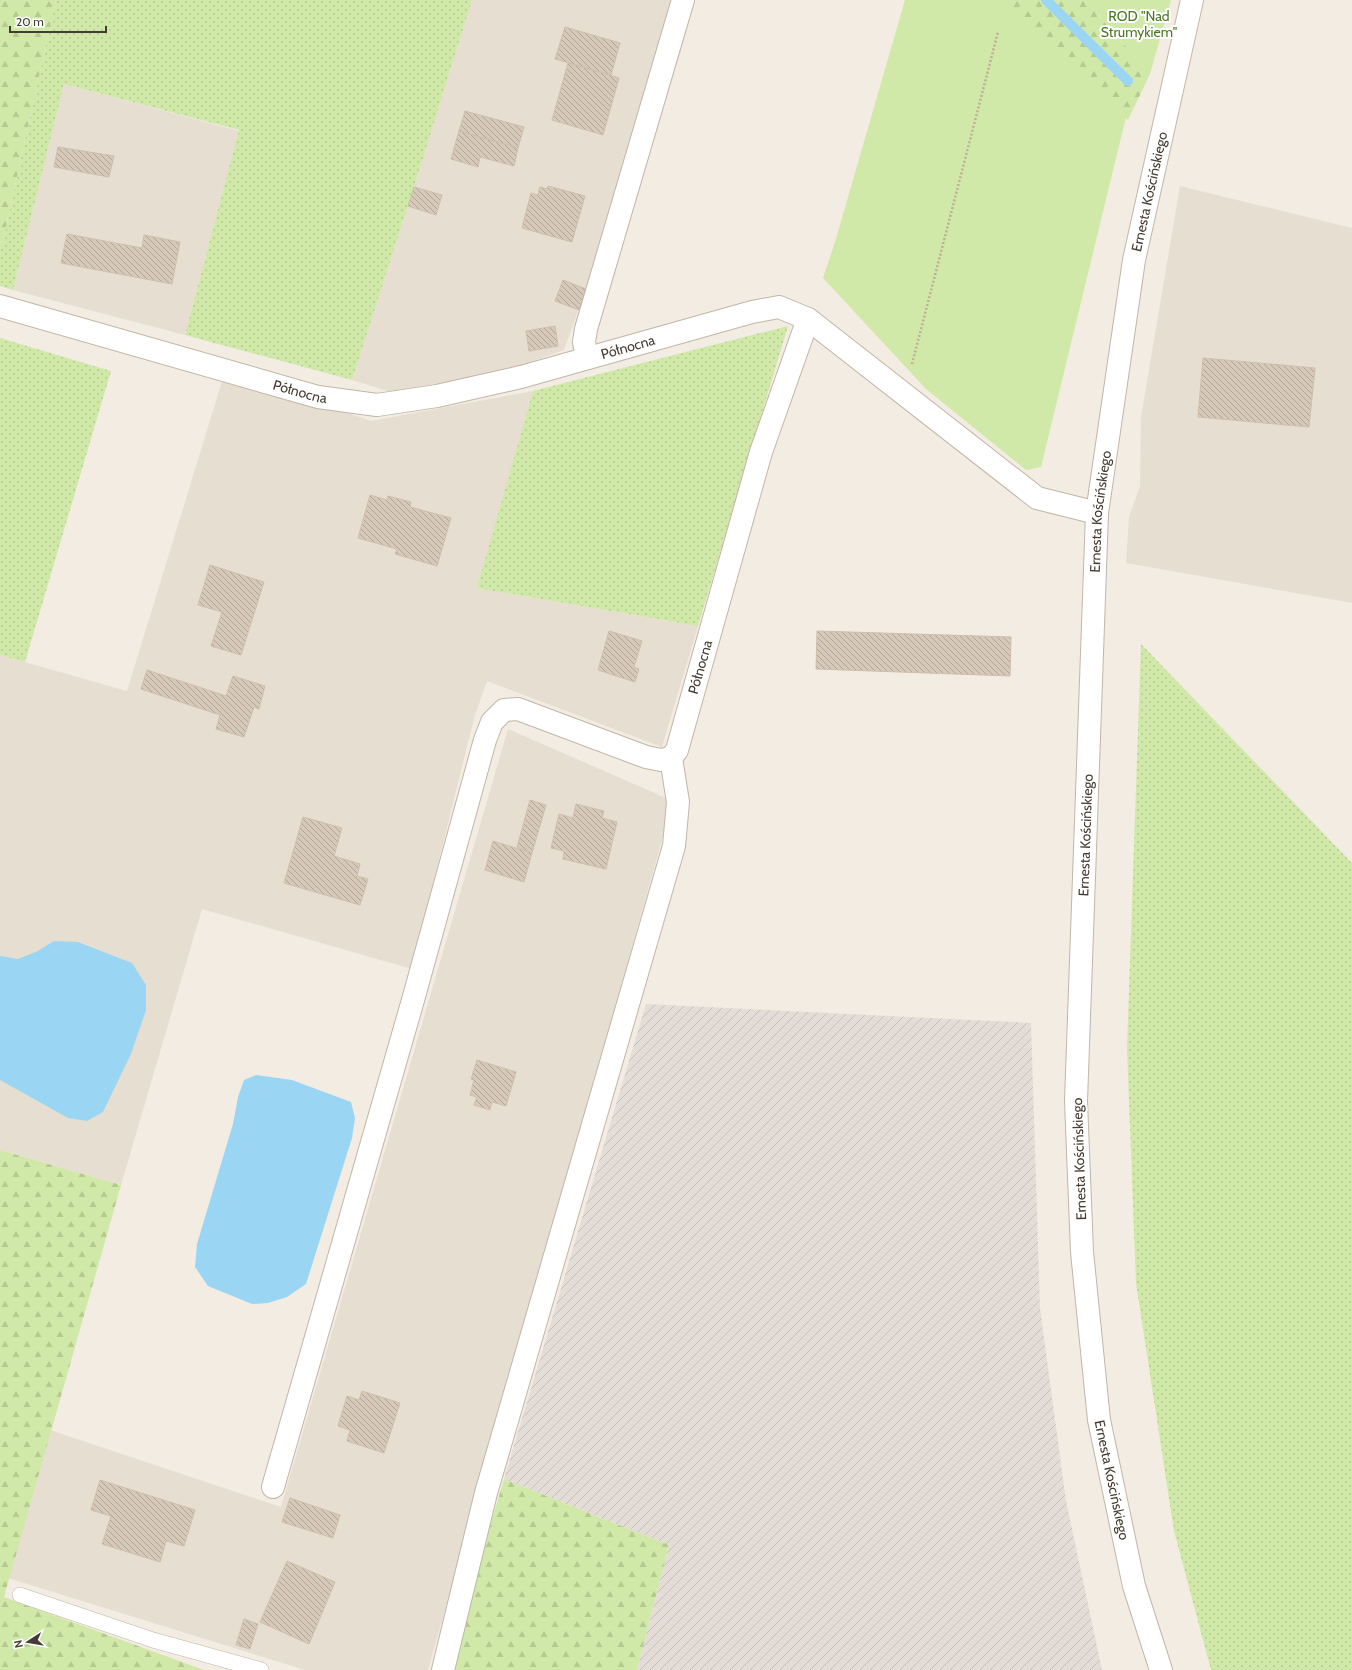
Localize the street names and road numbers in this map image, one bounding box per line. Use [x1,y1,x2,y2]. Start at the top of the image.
street label: Ernesta Kościńskiego [1127,130,1171,253]
street label: Północna [599,331,657,363]
street label: Północna [271,376,328,407]
street label: Ernesta Kościńskiego [1086,449,1115,573]
street label: Północna [684,638,716,696]
street label: Ernesta Kościńskiego [1074,773,1097,897]
street label: Ernesta Kościńskiego [1068,1097,1090,1220]
street label: Ernesta Kościńskiego [1090,1418,1134,1542]

